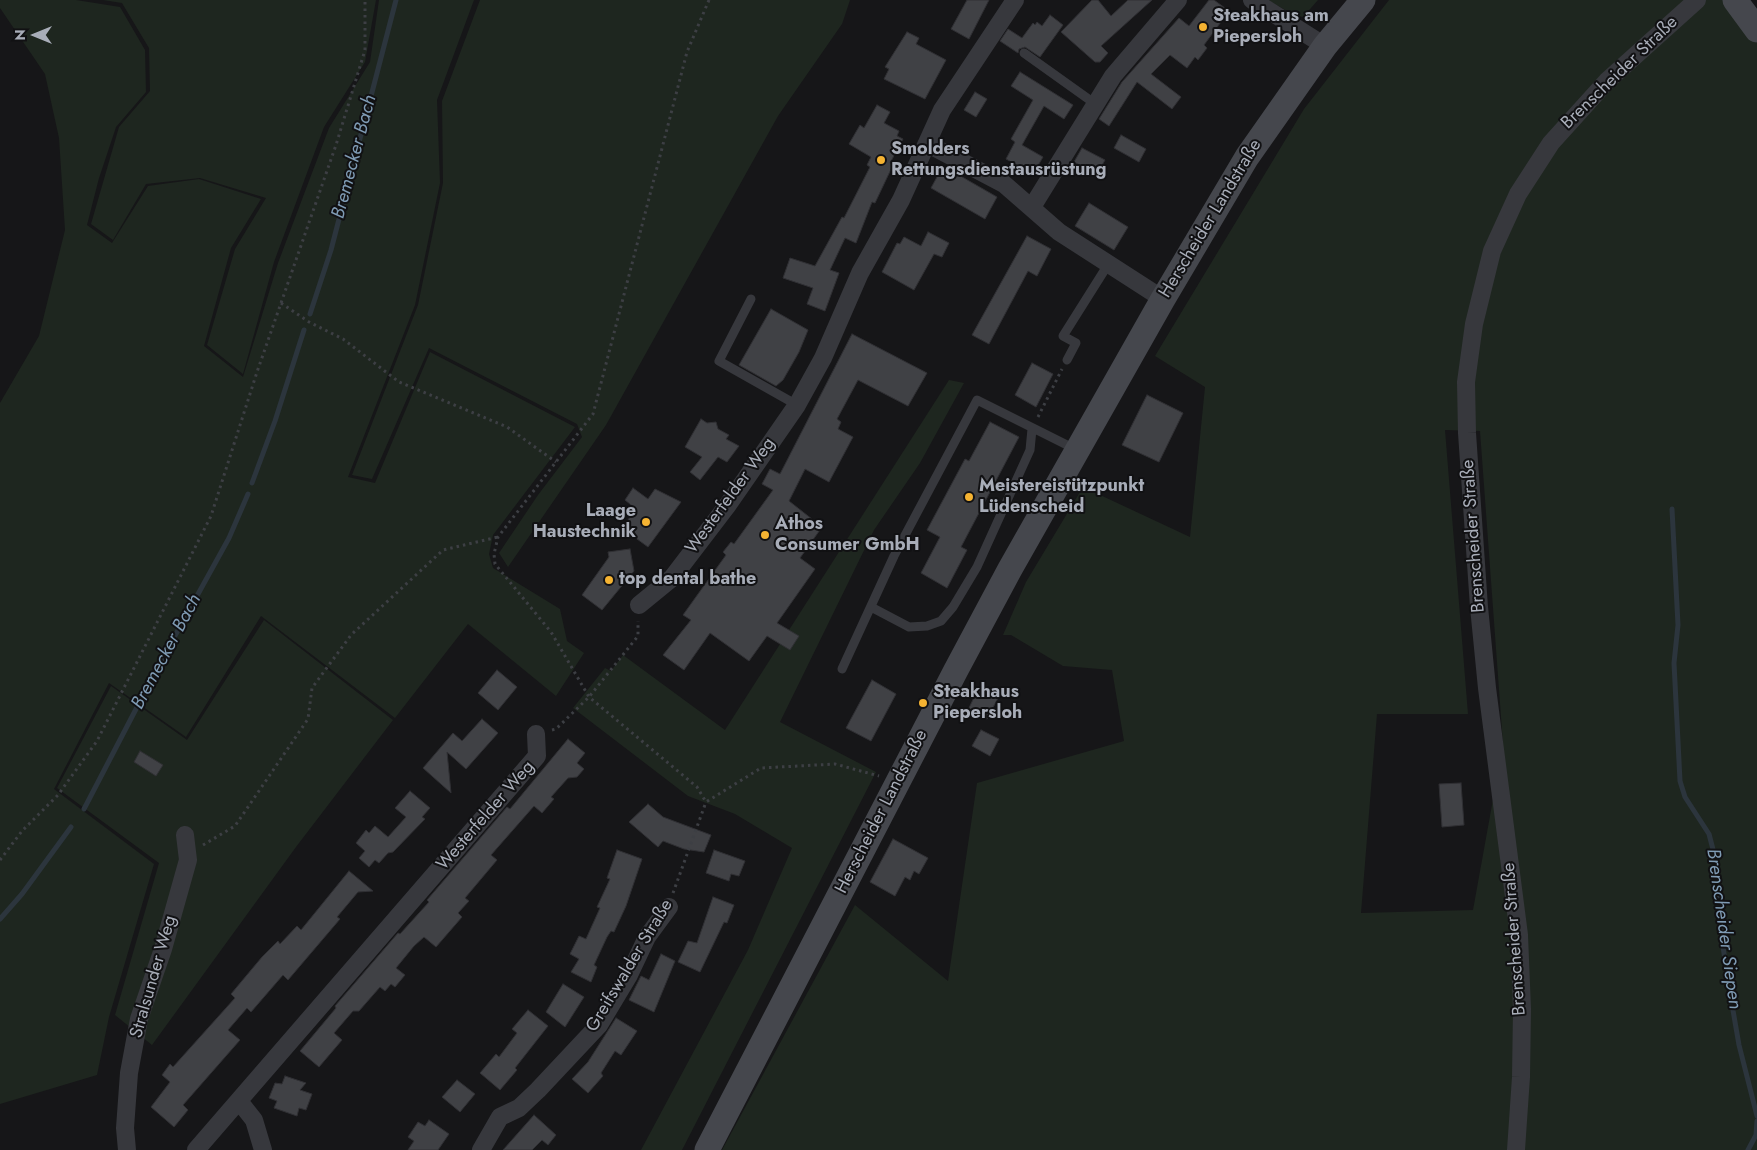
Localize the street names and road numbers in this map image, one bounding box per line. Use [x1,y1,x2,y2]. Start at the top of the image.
street label: Brenscheider Straße [1557,12,1683,134]
street label: Herscheider Landstraße [1155,136,1267,302]
street label: Westerfelder Weg [682,434,780,558]
street label: Brenscheider Straße [1458,459,1490,613]
street label: Herscheider Landstraße [831,726,933,898]
street label: Westerfelder Weg [433,757,539,875]
street label: Brenscheider Straße [1499,862,1531,1016]
street label: Greifswalder Straße [582,896,678,1036]
street label: Stralsunder Weg [126,913,182,1041]

